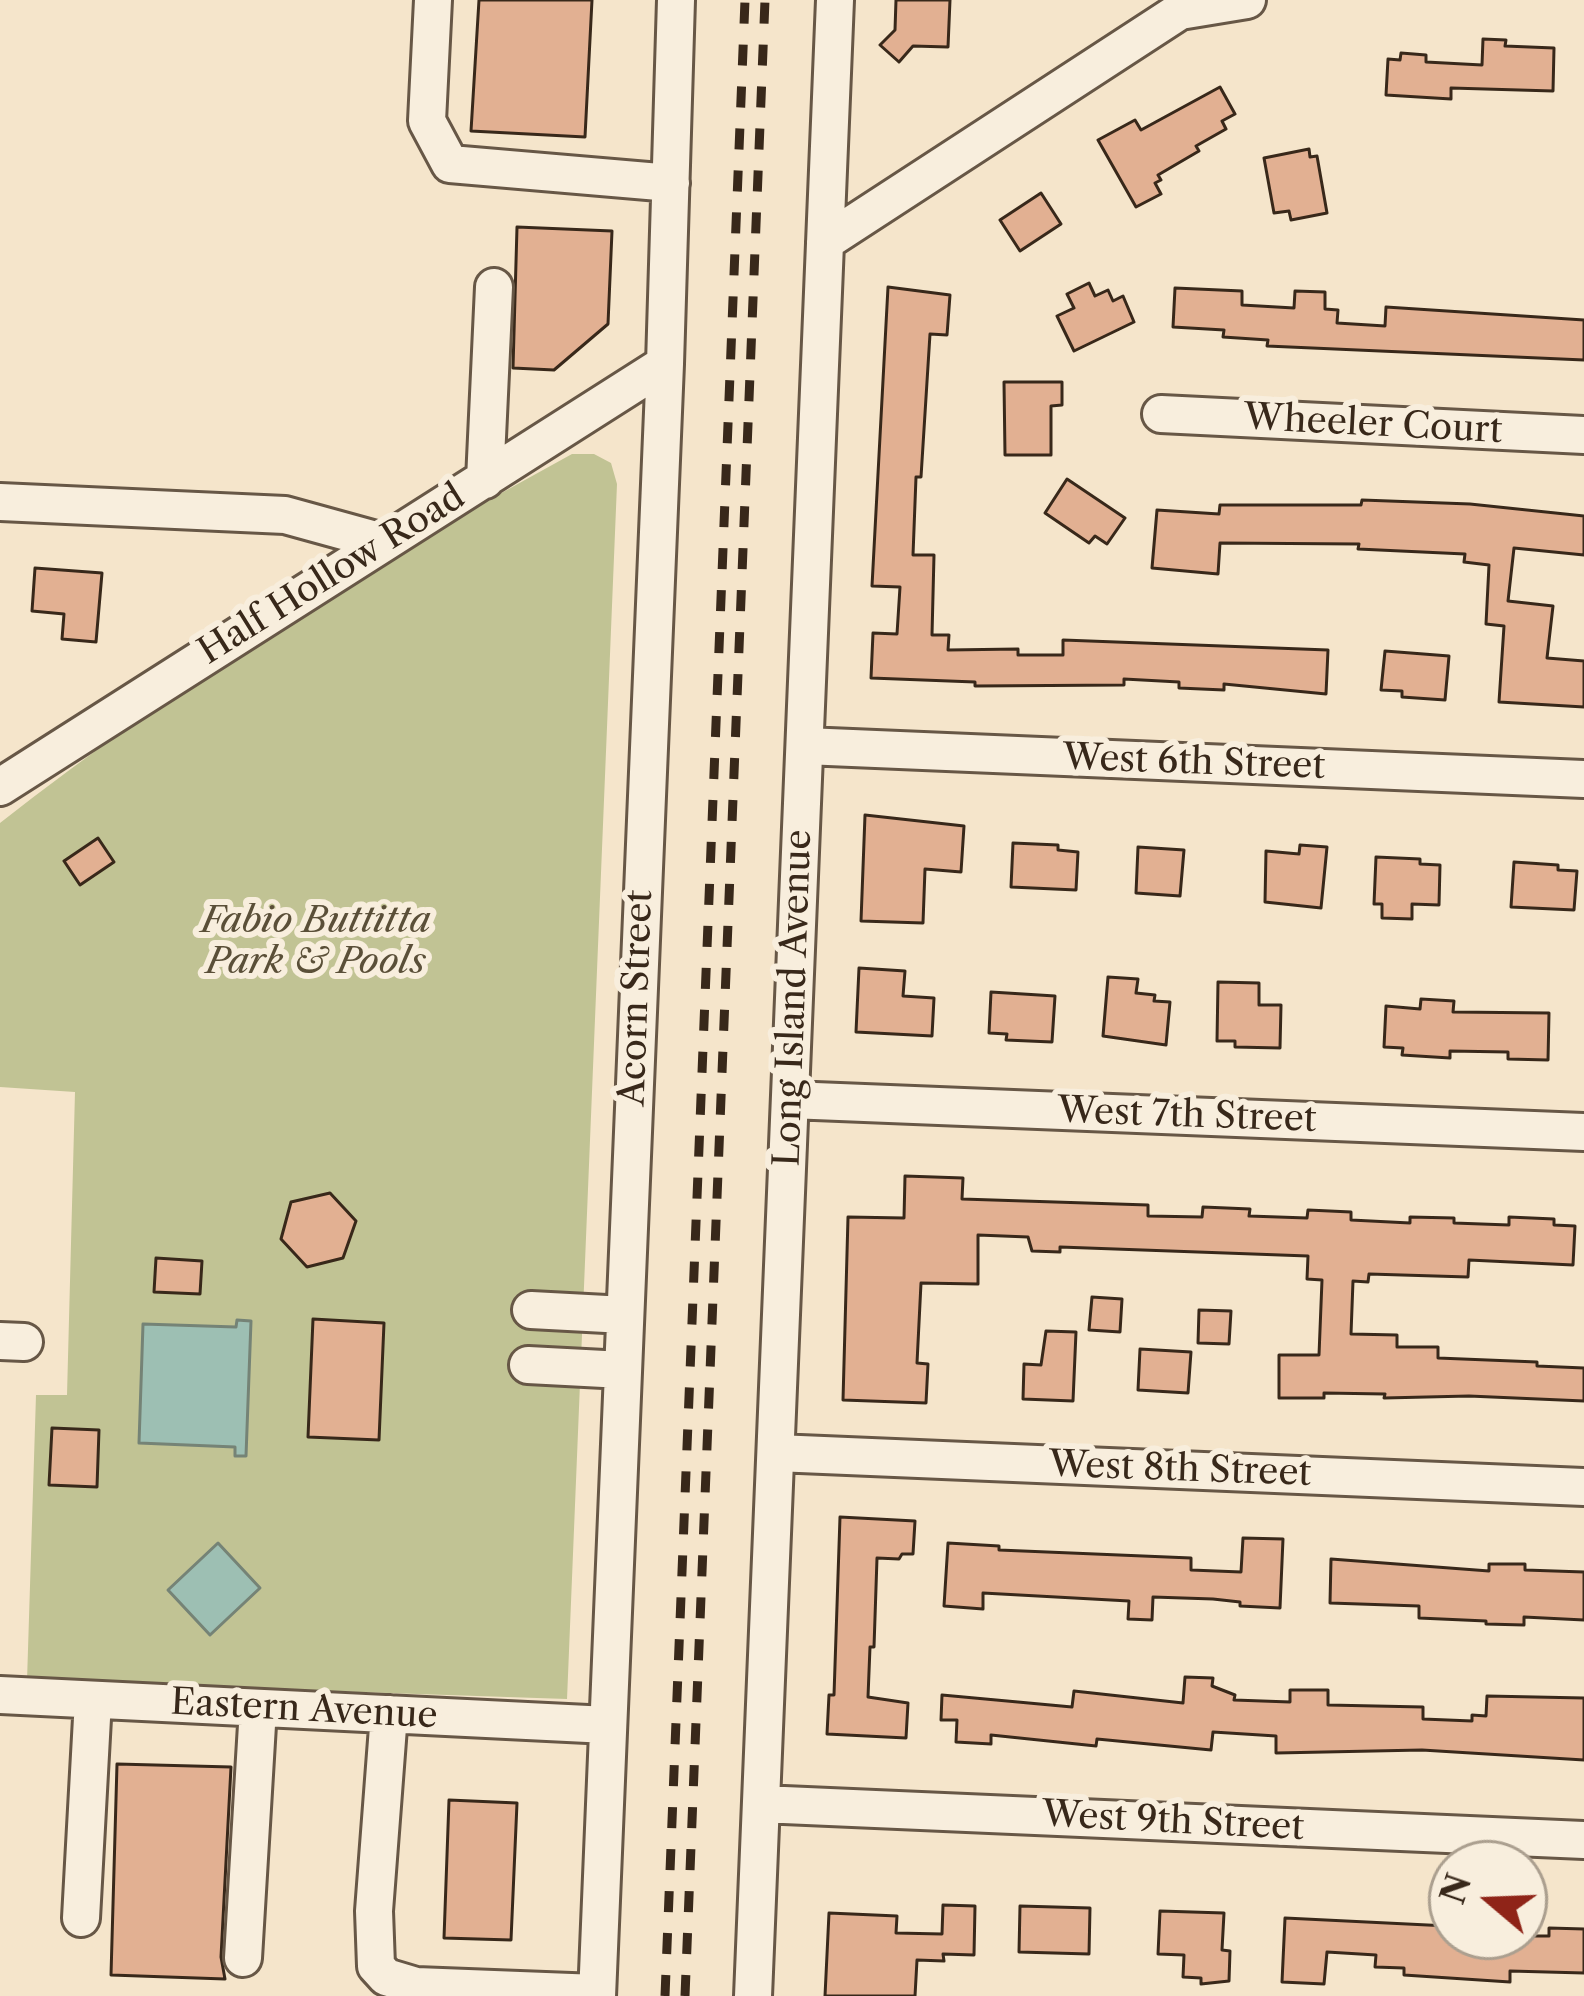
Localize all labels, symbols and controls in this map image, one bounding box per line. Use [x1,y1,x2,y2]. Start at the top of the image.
street label: Wheeler Court [1243,397,1503,453]
street label: Half Hollow Road [191,476,473,674]
street label: West 6th Street [1062,737,1326,789]
street label: Long Island Avenue [767,829,821,1167]
street label: Acorn Street [612,889,662,1107]
park label: Fabio Buttitta Park & Pools [201,900,431,985]
street label: West 7th Street [1057,1090,1317,1142]
street label: West 8th Street [1048,1444,1312,1496]
street label: Eastern Avenue [169,1681,439,1739]
street label: West 9th Street [1041,1794,1305,1850]
north arrow [1428,1840,1548,1960]
text: N [1432,1869,1480,1909]

